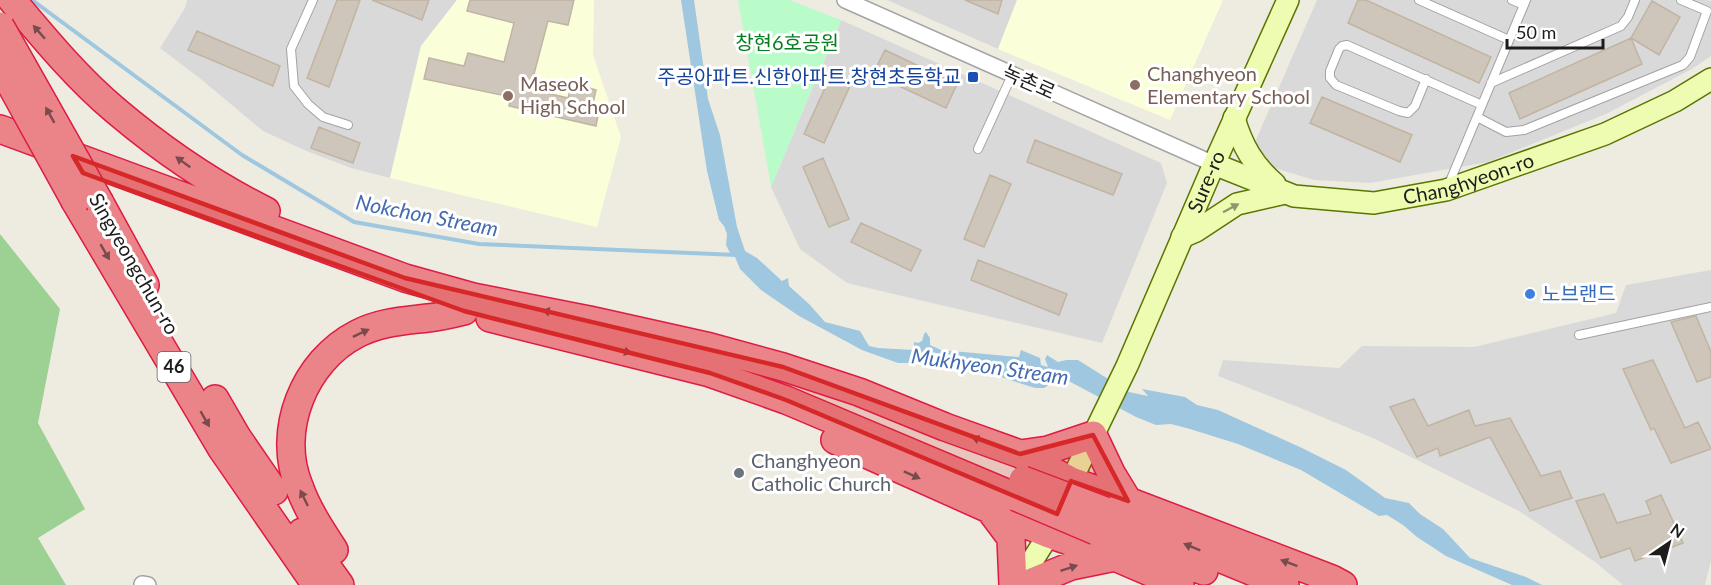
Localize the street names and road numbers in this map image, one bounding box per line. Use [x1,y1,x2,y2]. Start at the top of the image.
street label: 녹촌로 [999,59,1060,103]
street label: Sure-ro [1182,147,1229,216]
street label: Changhyeon-ro [1401,147,1537,209]
street label: Singyeongchun-ro [85,189,185,338]
road number: 46 [158,352,190,382]

